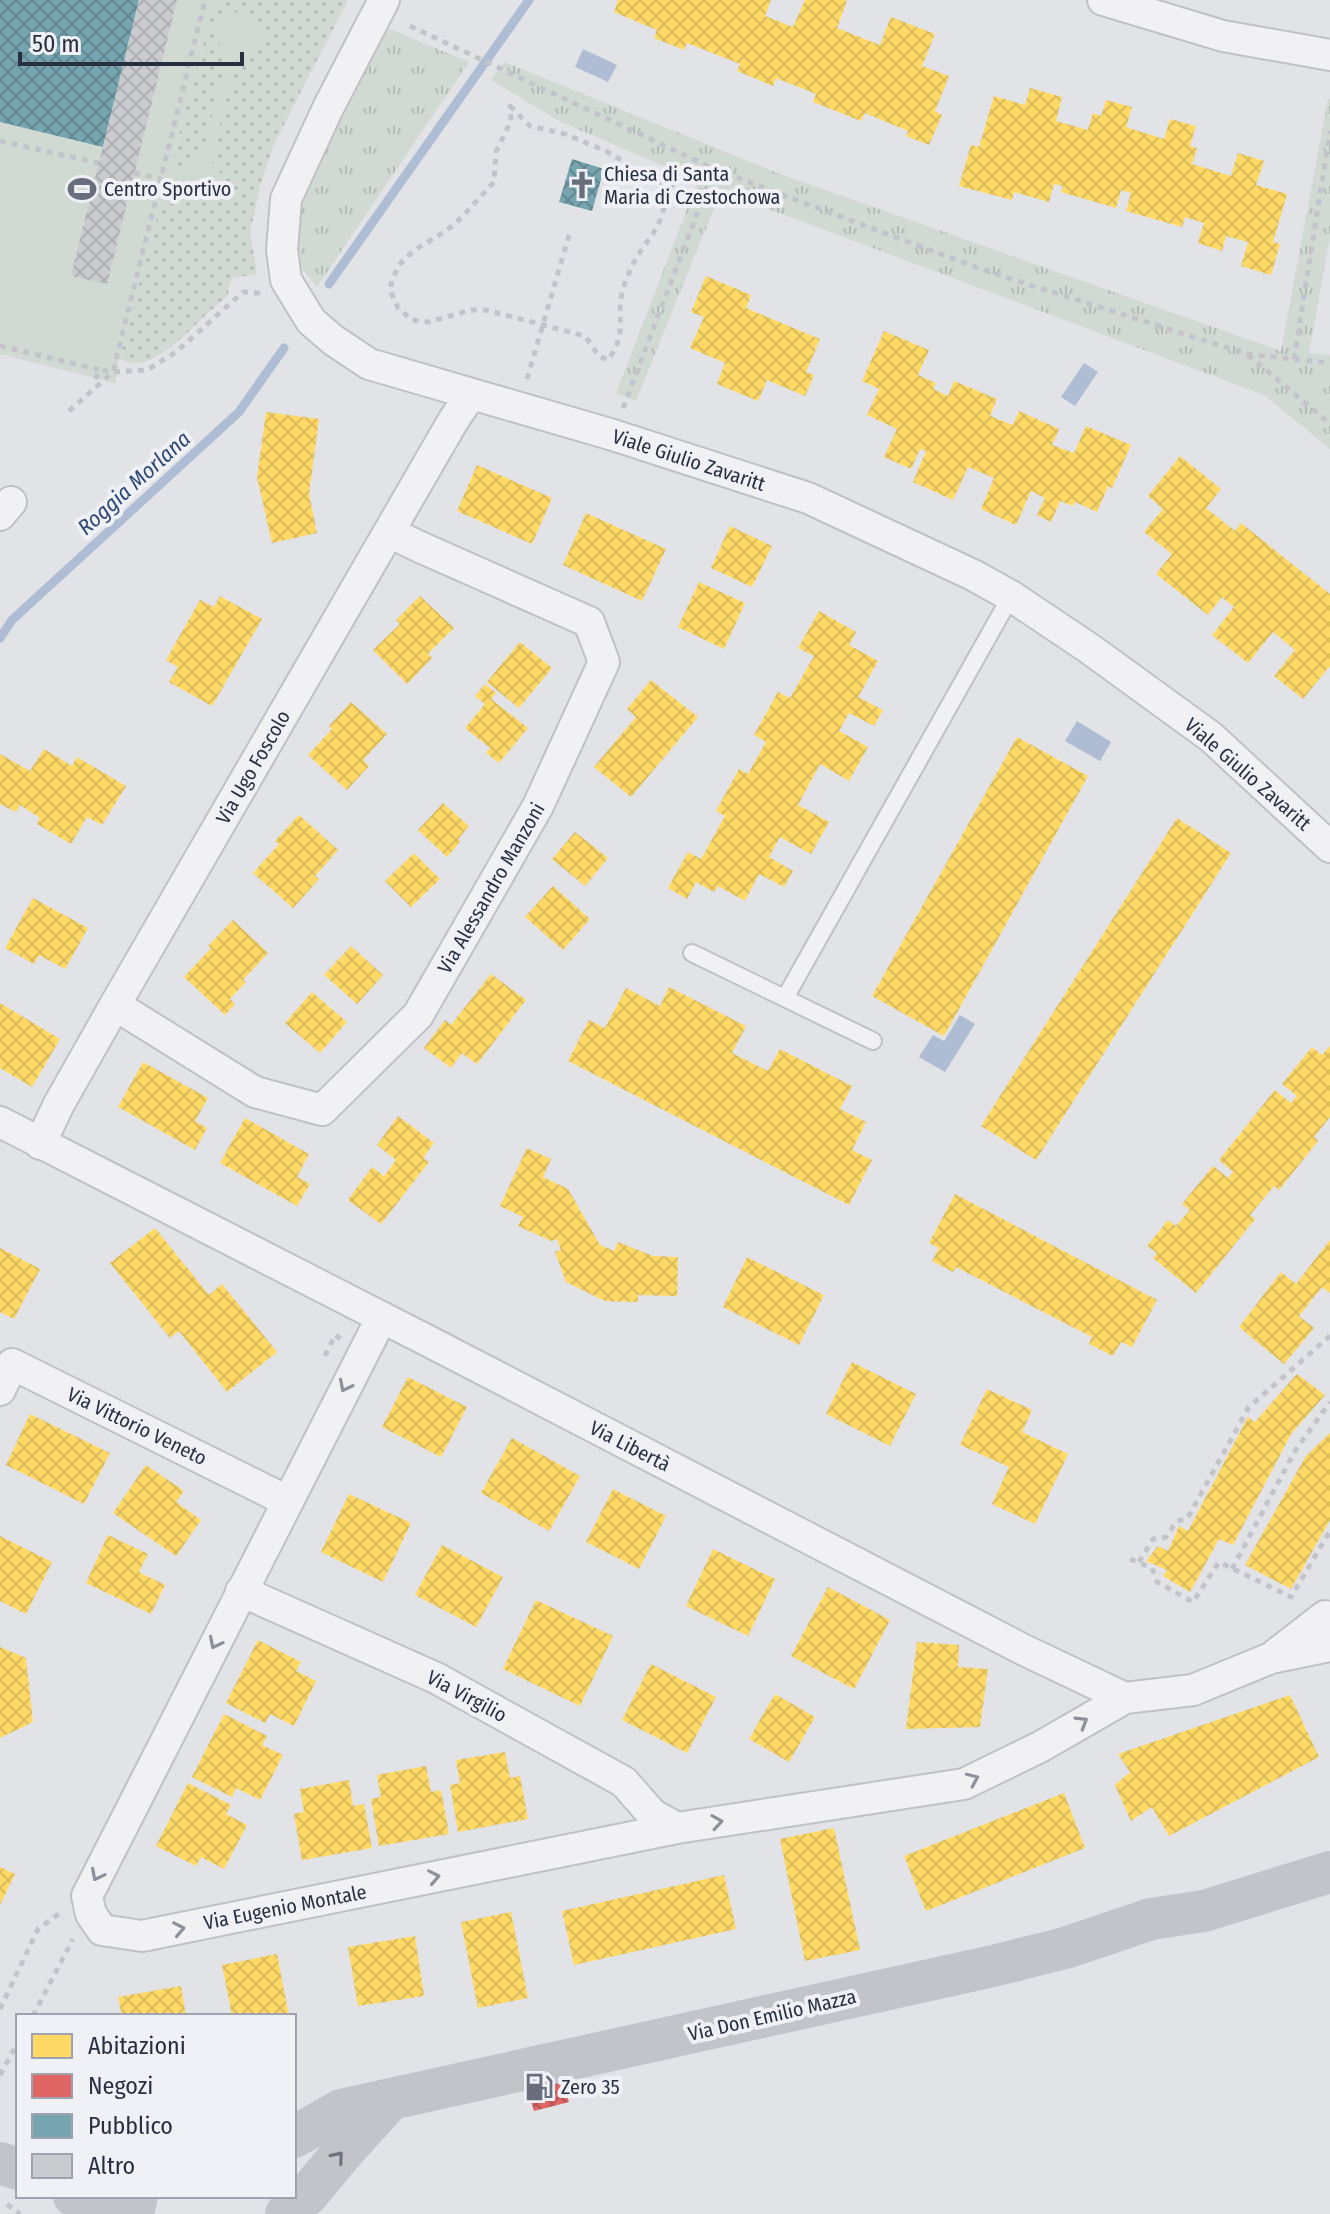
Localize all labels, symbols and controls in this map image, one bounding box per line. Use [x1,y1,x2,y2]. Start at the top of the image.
scale bar [20,16,242,66]
text: 50 m [32,30,80,58]
place label: Chiesa di Santa Maria di Czestochowa [604,162,780,209]
church icon: Chiesa di Santa Maria di Czestochowa [567,170,597,200]
sports icon: Centro Sportivo [67,174,97,204]
place label: Centro Sportivo [104,177,231,201]
street label: Viale Giulio Zavaritt [610,424,769,496]
water label: Roggia Morlana [72,425,196,541]
street label: Via Ugo Foscolo [211,706,295,828]
street label: Viale Giulio Zavaritt [1180,713,1316,836]
street label: Via Alessandro Manzoni [432,798,550,978]
one-way arrow [340,1377,355,1392]
street label: Via Vittorio Veneto [63,1382,211,1470]
street label: Via Libertà [586,1415,674,1477]
one-way arrow [209,1634,225,1649]
street label: Via Virgilio [423,1665,511,1727]
one-way arrow [1073,1716,1088,1732]
one-way arrow [964,1772,979,1788]
one-way arrow [710,1814,724,1831]
one-way arrow [92,1866,107,1881]
one-way arrow [427,1869,440,1886]
street label: Via Eugenio Montale [202,1879,368,1935]
one-way arrow [173,1921,186,1938]
street label: Via Don Emilio Mazza [686,1984,858,2046]
legend [16,2014,296,2198]
text: Abitazioni [88,2032,186,2060]
text: Negozi [88,2072,153,2100]
fuel station icon: Zero 35 [524,2072,554,2102]
place label: Zero 35 [561,2075,620,2099]
text: Pubblico [88,2112,173,2140]
text: Altro [88,2152,135,2180]
one-way arrow [328,2152,343,2167]

